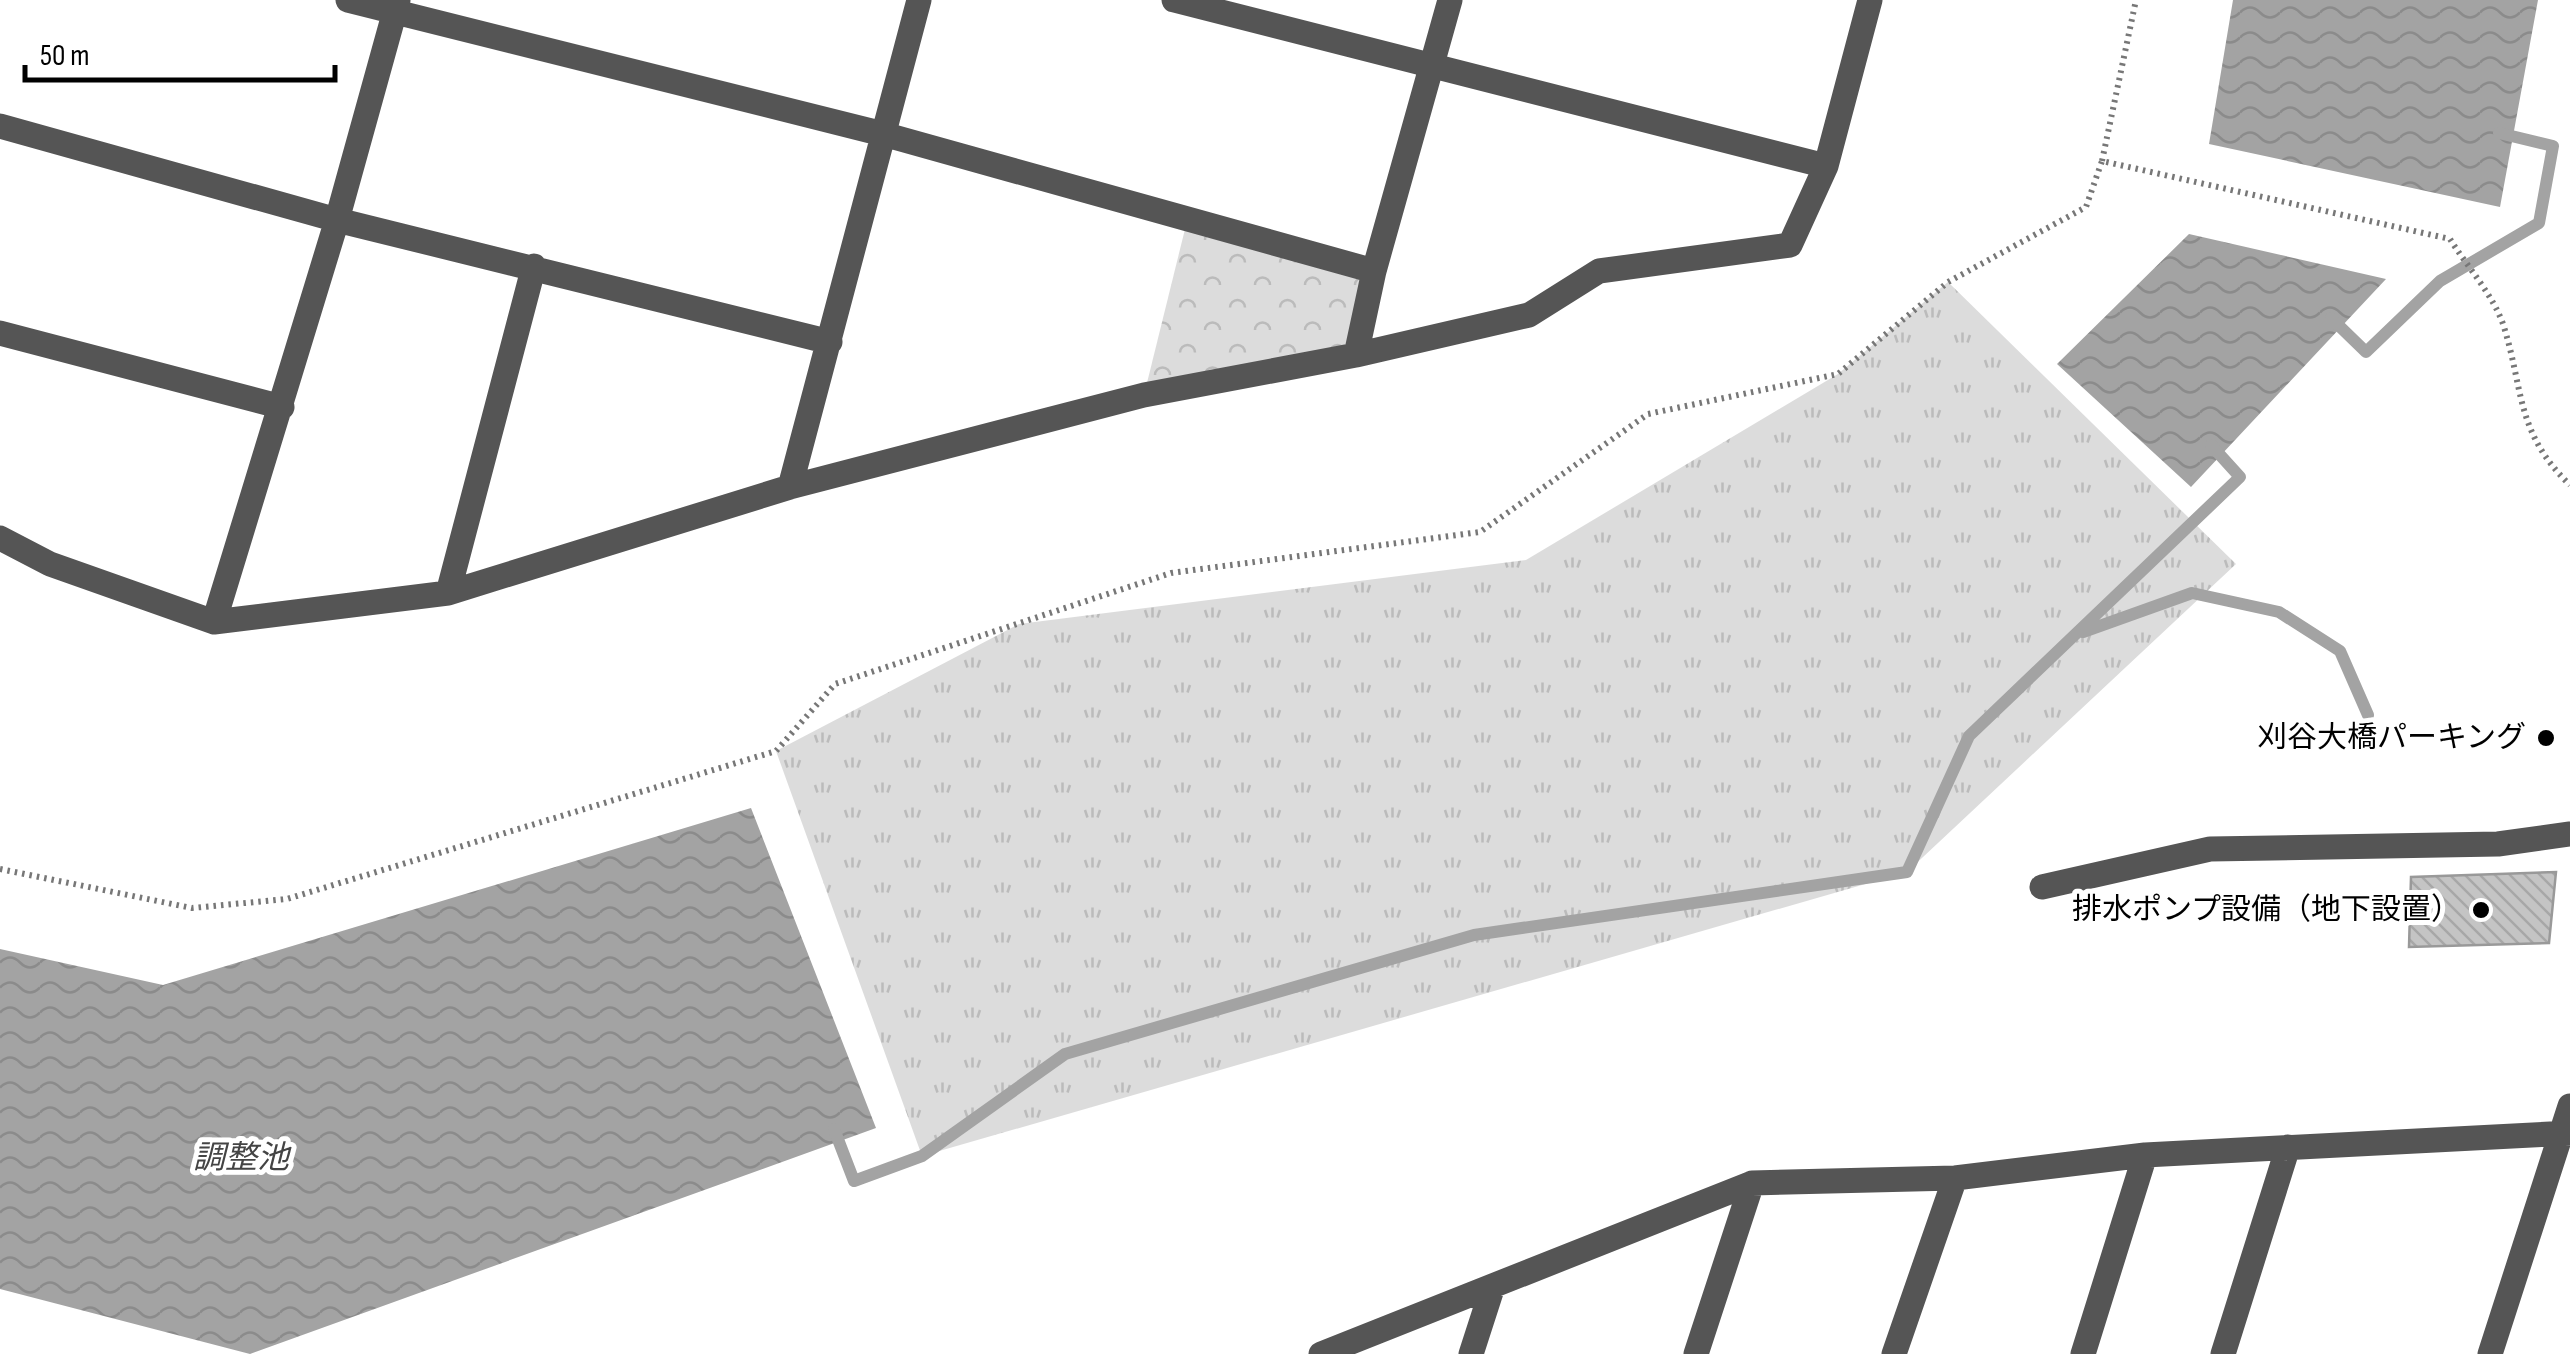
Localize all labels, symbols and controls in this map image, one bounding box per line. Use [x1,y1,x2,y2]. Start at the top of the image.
scale bar [25,20,335,82]
text: 50 m [40,38,89,74]
place label: 刈谷大橋パーキング [2257,720,2526,756]
marker: 刈谷大橋パーキング [2535,727,2557,749]
place label: 排水ポンプ設備（地下設置） [2072,892,2461,928]
marker: 排水ポンプ設備（地下設置） [2470,899,2492,921]
water label: 調整池 [193,1139,292,1178]

